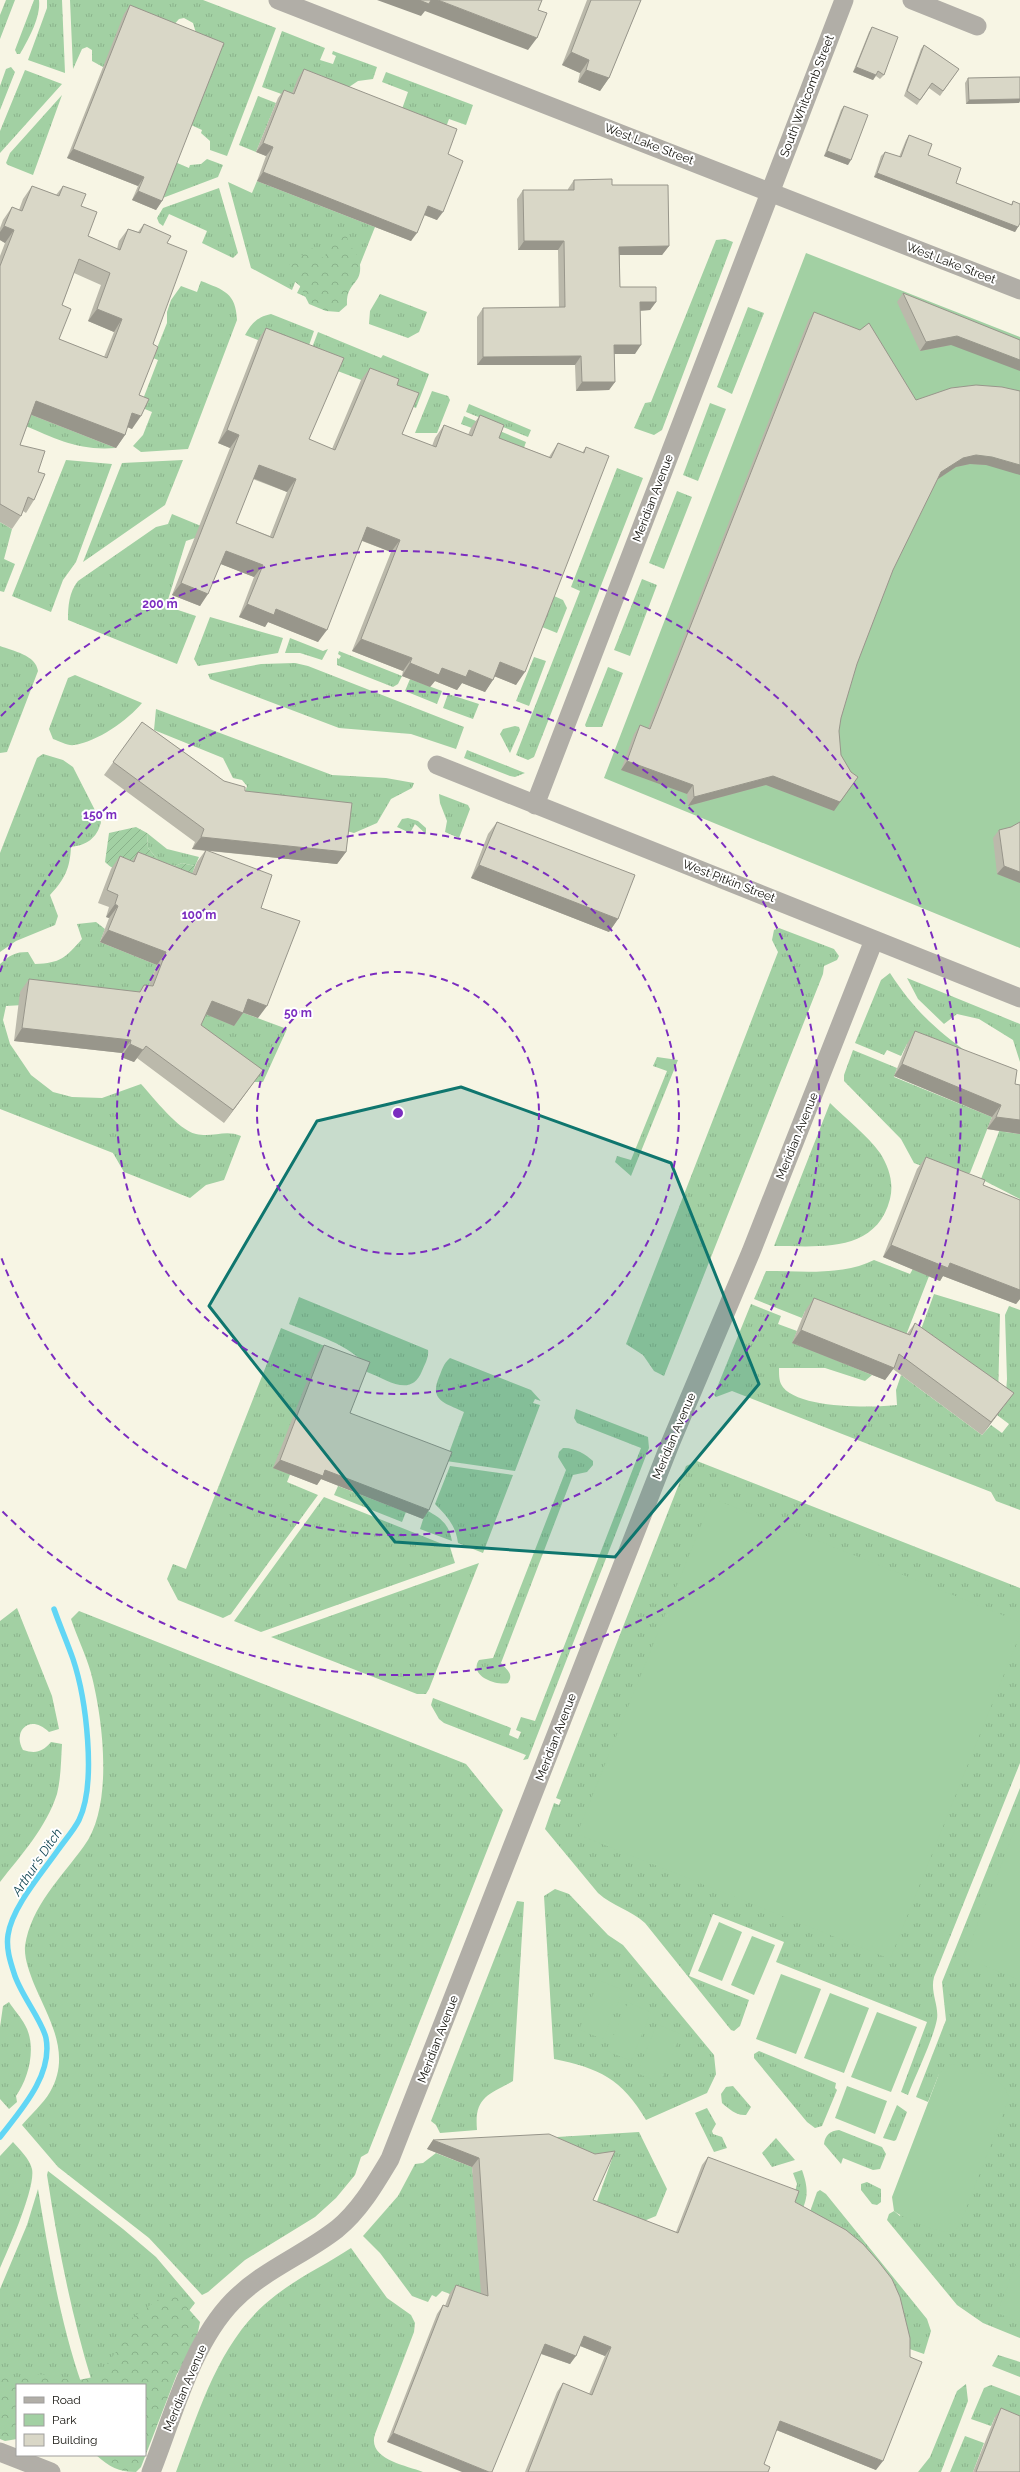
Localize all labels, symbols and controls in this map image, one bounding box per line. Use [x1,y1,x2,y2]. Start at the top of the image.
street label: South Whitcomb Street [777,33,837,159]
street label: West Lake Street [602,121,696,167]
street label: West Lake Street [904,240,998,286]
street label: Meridian Avenue [630,452,676,544]
text: 200 m [142,597,178,611]
text: 150 m [83,808,117,822]
street label: West Pitkin Street [681,857,777,905]
text: 100 m [182,908,216,922]
text: 50 m [284,1006,312,1020]
street label: Meridian Avenue [773,1090,821,1182]
centre of rings [391,1106,405,1120]
street label: Meridian Avenue [649,1391,699,1481]
street label: Meridian Avenue [533,1691,579,1783]
water label: Arthur's Ditch [8,1825,65,1899]
street label: Meridian Avenue [415,1993,461,2085]
street label: Meridian Avenue [160,2343,210,2433]
legend [16,2384,146,2456]
text: Road [52,2393,81,2407]
text: Park [52,2413,77,2427]
text: Building [52,2433,98,2447]

